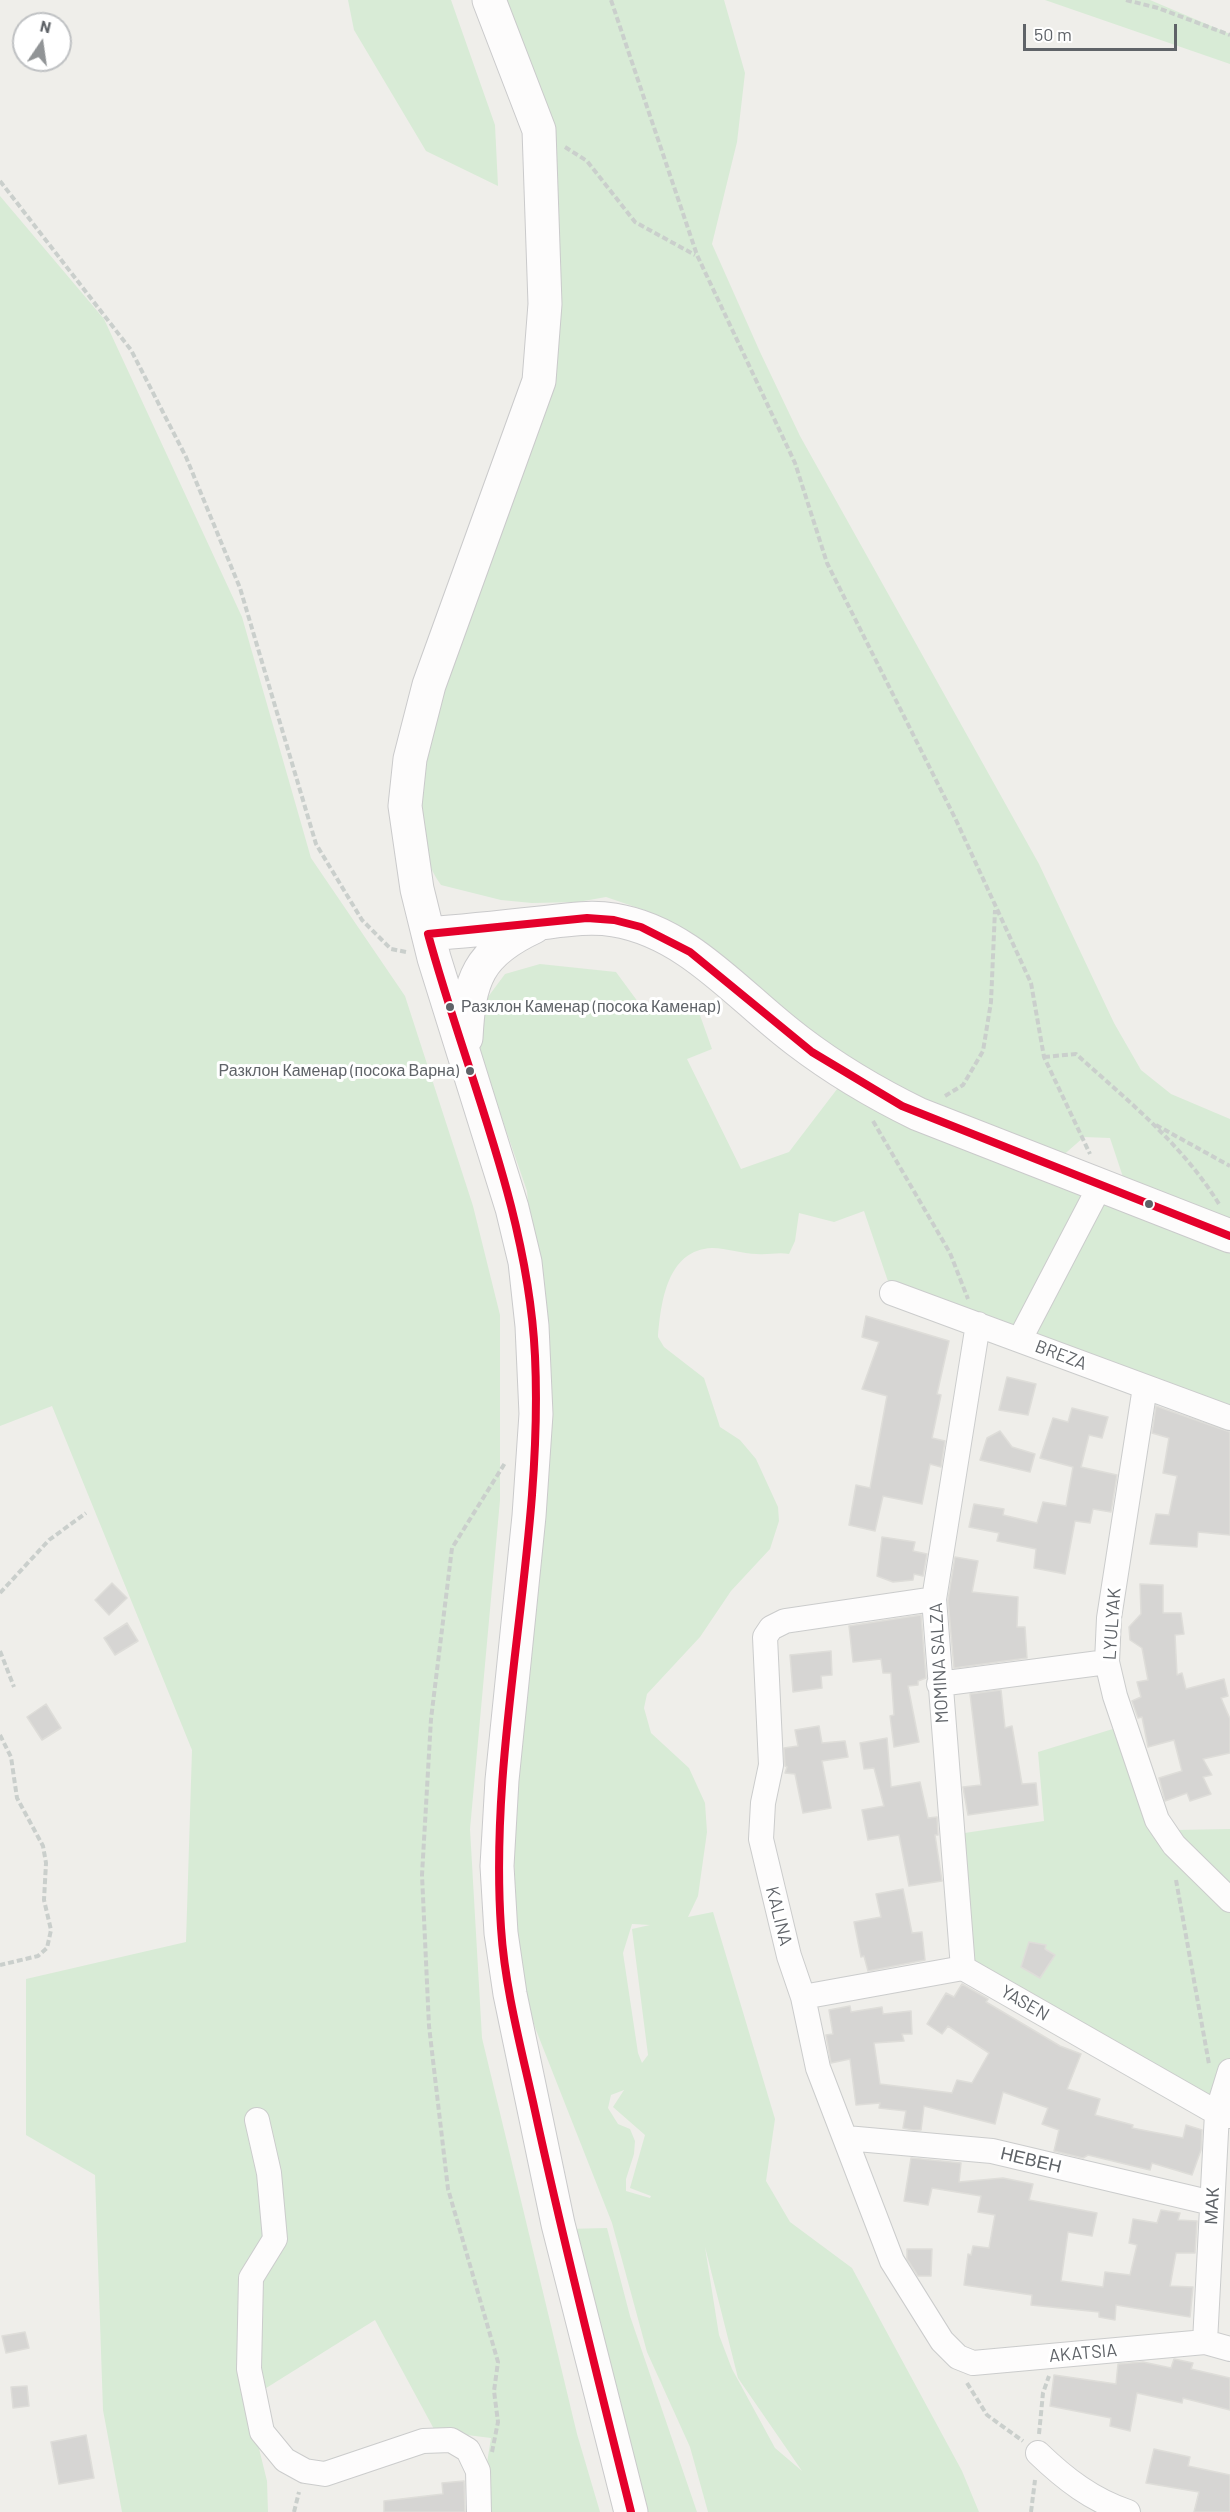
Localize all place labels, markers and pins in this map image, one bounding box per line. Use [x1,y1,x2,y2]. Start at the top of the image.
place label: Разклон Каменар (посока Каменар) [461,997,720,1017]
marker: Разклон Каменар (посока Каменар) [444,1001,456,1013]
place label: Разклон Каменар (посока Варна) [219,1061,459,1081]
marker: Разклон Каменар (посока Варна) [464,1065,476,1077]
unlabelled marker [1143,1198,1155,1210]

